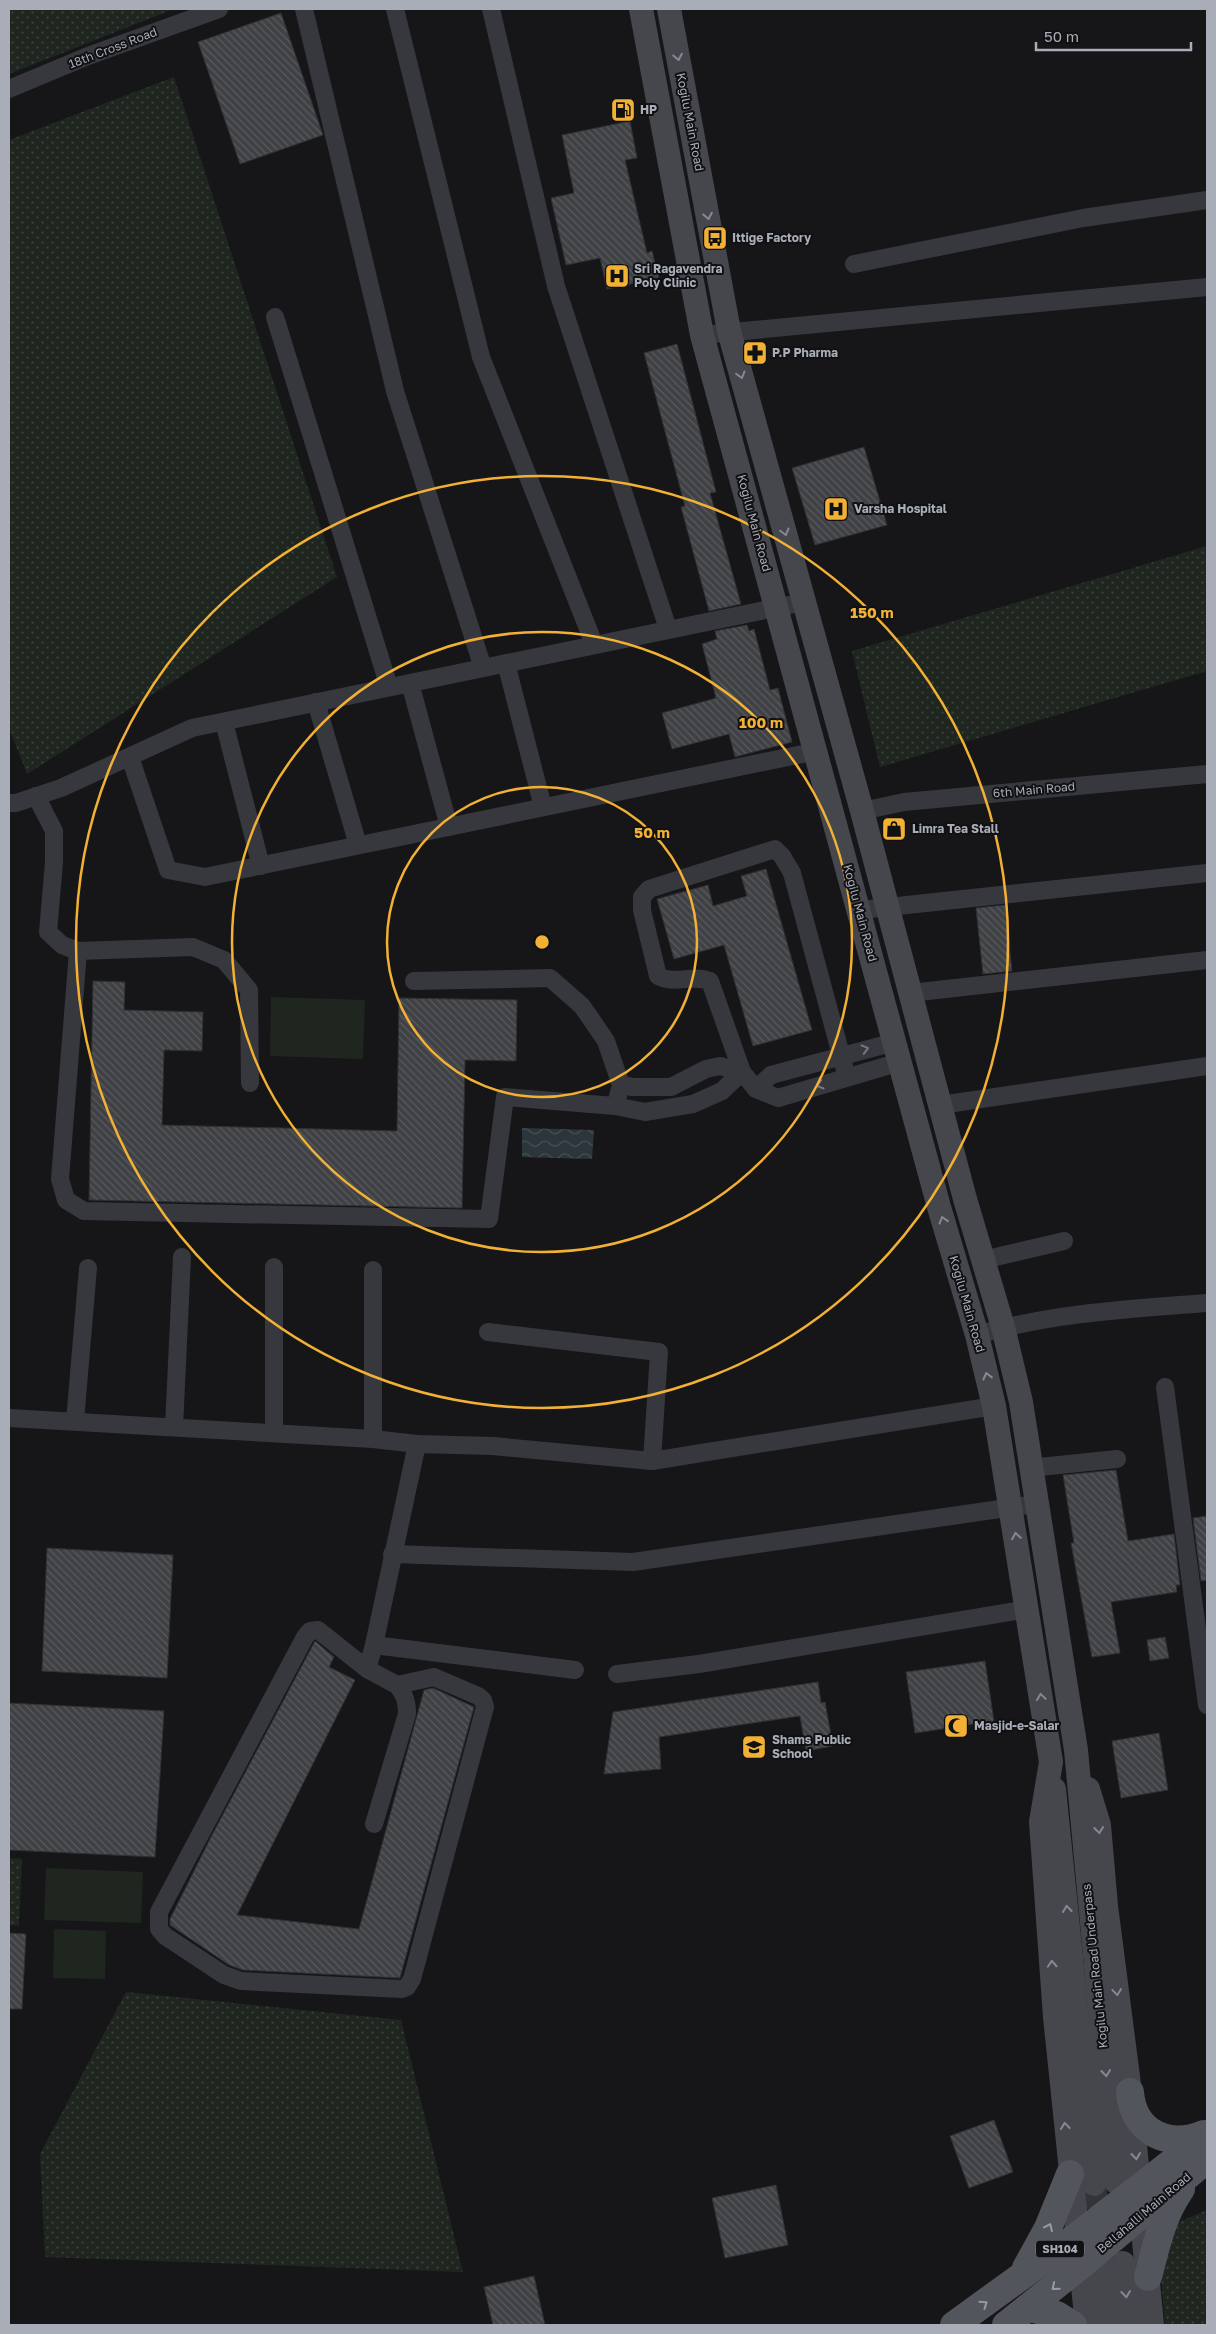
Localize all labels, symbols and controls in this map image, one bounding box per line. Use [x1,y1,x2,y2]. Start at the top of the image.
scale bar [1036,20,1191,52]
street label: 18th Cross Road [67,24,159,71]
text: 50 m [1044,27,1079,45]
one-way arrow [672,52,682,61]
street label: Kogilu Main Road [674,71,707,172]
fuel station icon: HP [610,97,636,123]
place label: HP [640,102,657,117]
one-way arrow [702,212,712,221]
bus stop icon: Ittige Factory [702,225,728,251]
place label: Ittige Factory [732,230,812,245]
place label: Sri Ragavendra Poly Clinic [634,261,722,290]
hospital icon: Sri Ragavendra Poly Clinic [604,263,630,289]
pharmacy icon: P.P Pharma [742,340,768,366]
place label: P.P Pharma [772,345,838,360]
one-way arrow [736,371,746,379]
street label: Kogilu Main Road [734,473,775,573]
hospital icon: Varsha Hospital [823,496,849,522]
place label: Varsha Hospital [854,501,947,516]
one-way arrow [779,527,789,535]
text: 150 m [850,603,894,621]
text: 100 m [739,713,783,731]
street label: 6th Main Road [992,778,1076,801]
shop icon: Limra Tea Stall [881,816,907,842]
place label: Limra Tea Stall [912,821,999,836]
text: 50 m [634,823,670,841]
street label: Kogilu Main Road [840,863,881,963]
centre of rings [533,933,551,951]
one-way arrow [861,1044,870,1055]
one-way arrow [816,1080,824,1090]
one-way arrow [938,1216,948,1224]
street label: Kogilu Main Road [946,1254,988,1354]
one-way arrow [982,1372,993,1381]
one-way arrow [1012,1532,1022,1540]
one-way arrow [1036,1692,1046,1701]
mosque icon: Masjid-e-Salar [943,1713,969,1739]
place label: Masjid-e-Salar [974,1718,1059,1733]
place label: Shams Public School [772,1732,851,1761]
school or university icon: Shams Public School [741,1734,767,1760]
one-way arrow [1094,1826,1104,1835]
street label: Kogilu Main Road Underpass [1078,1883,1111,2049]
one-way arrow [1062,1905,1073,1913]
one-way arrow [1046,1959,1057,1967]
one-way arrow [1111,1987,1121,1996]
one-way arrow [1100,2069,1111,2077]
one-way arrow [1060,2121,1071,2129]
one-way arrow [1130,2153,1141,2161]
street label: Bellahalli Main Road [1094,2169,1194,2256]
one-way arrow [1042,2223,1053,2232]
road number: SH104 [1036,2240,1084,2258]
one-way arrow [1052,2282,1061,2290]
one-way arrow [1120,2291,1131,2299]
one-way arrow [978,2301,988,2310]

